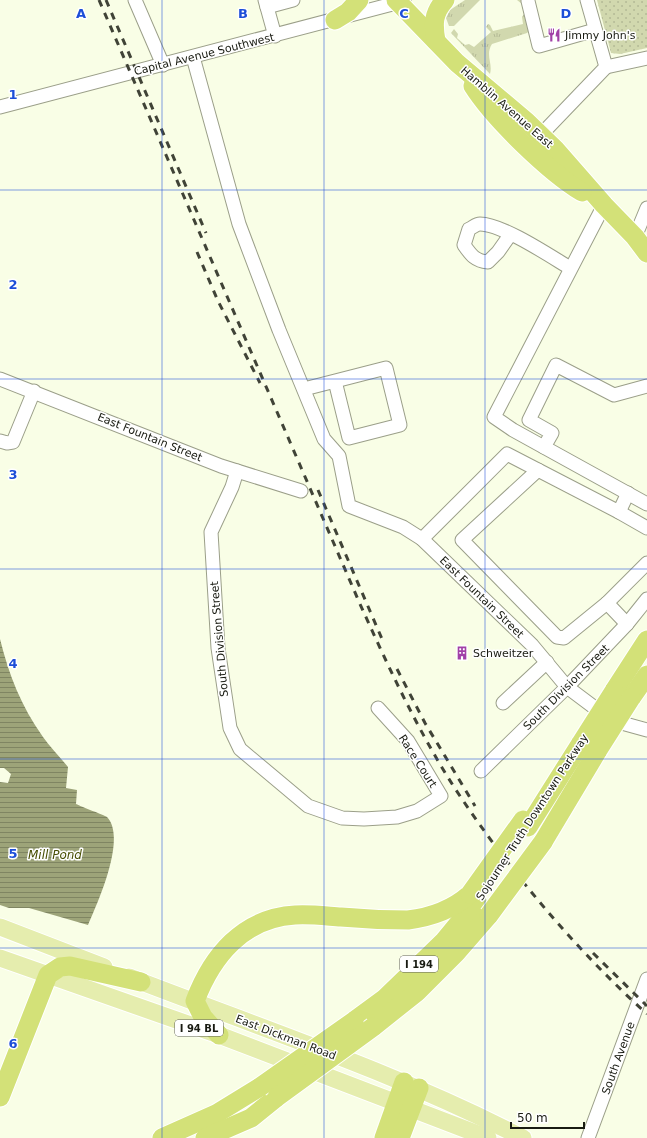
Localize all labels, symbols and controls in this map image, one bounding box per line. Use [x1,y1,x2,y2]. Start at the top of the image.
text: A [76,6,86,21]
text: B [238,6,248,21]
text: C [399,6,409,21]
text: D [561,6,572,21]
restaurant icon: Jimmy John's [546,27,562,43]
place label: Jimmy John's [564,29,636,42]
street label: Capital Avenue Southwest [133,31,276,78]
street label: Hamblin Avenue East [458,64,556,151]
text: 1 [8,87,18,102]
text: 2 [8,277,18,292]
street label: East Fountain Street [96,410,205,465]
text: 3 [8,467,18,482]
street label: East Fountain Street [437,554,527,641]
street label: South Division Street [208,580,231,697]
street label: South Division Street [521,641,612,733]
building icon: Schweitzer [454,645,470,661]
place label: Schweitzer [473,647,534,660]
text: 4 [8,656,18,671]
street label: Sojourner Truth Downtown Parkway [474,731,591,903]
street label: Race Court [396,732,440,791]
text: 5 [8,846,18,861]
water label: Mill Pond [28,848,82,862]
road number: I 194 [400,956,438,972]
street label: East Dickman Road [234,1012,338,1063]
road number: I 94 BL [175,1020,223,1036]
street label: South Avenue [599,1020,638,1096]
text: 6 [8,1036,18,1051]
scale bar [511,1104,584,1130]
text: 50 m [517,1111,548,1125]

